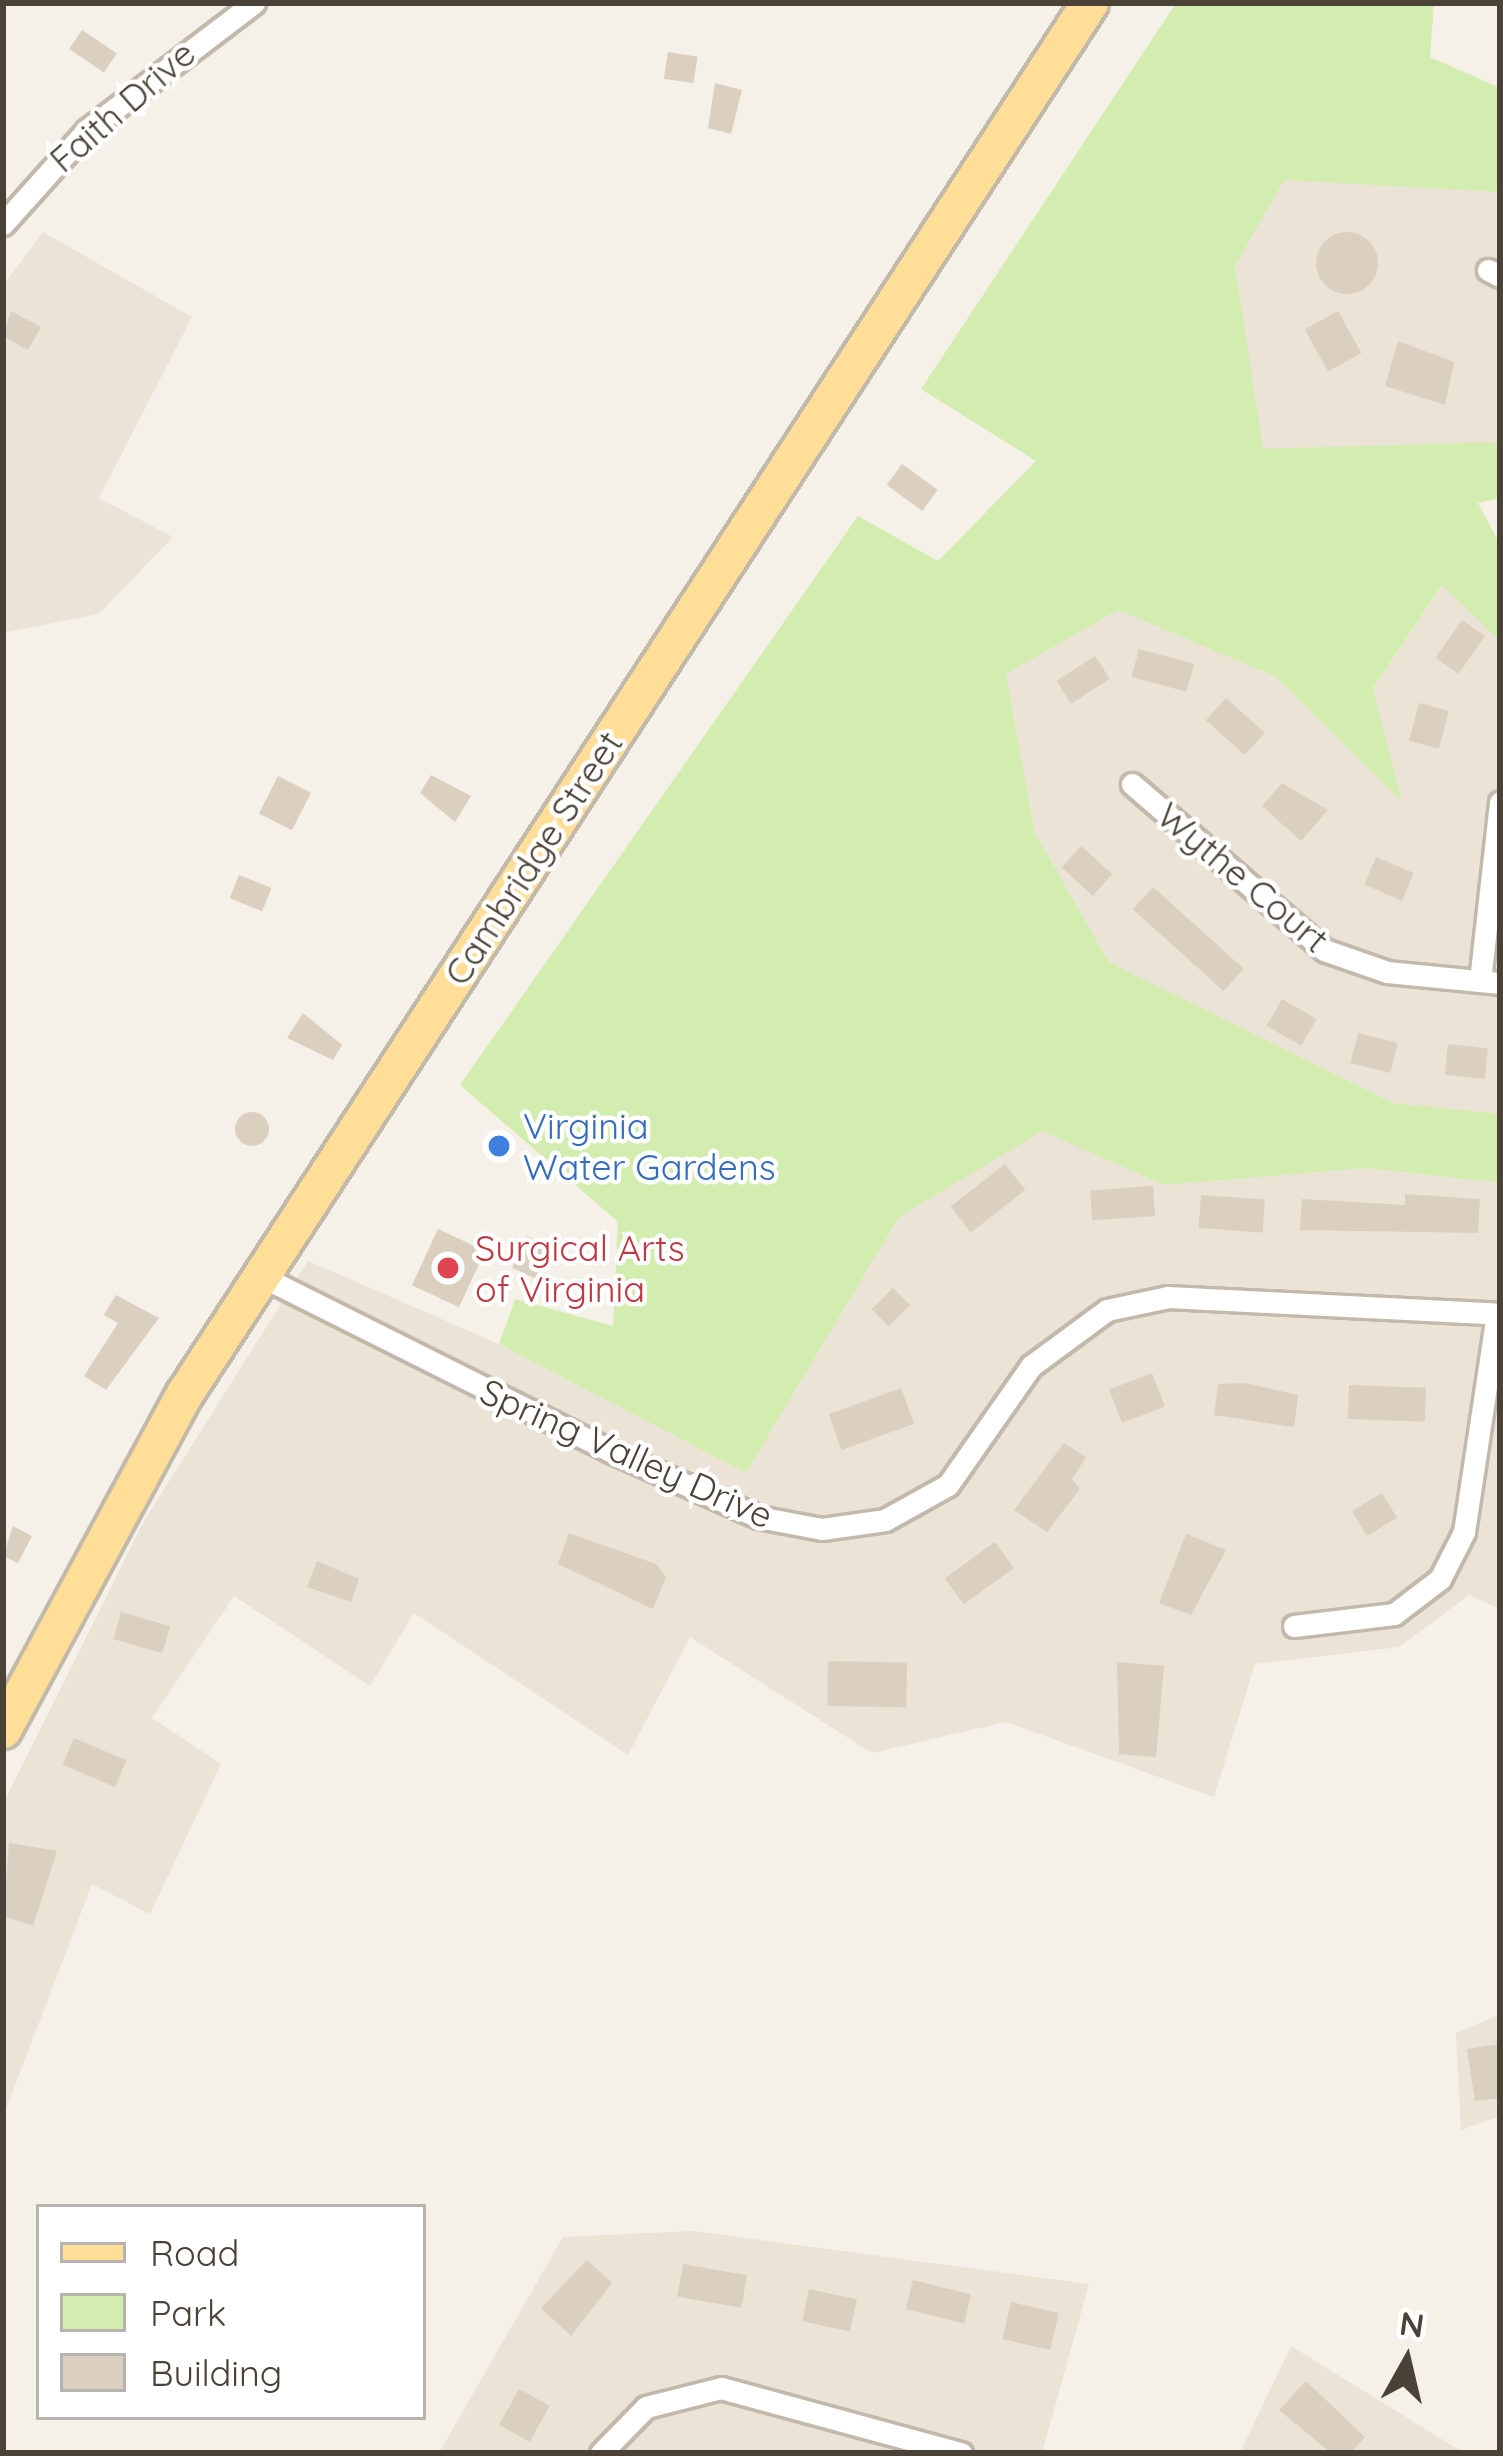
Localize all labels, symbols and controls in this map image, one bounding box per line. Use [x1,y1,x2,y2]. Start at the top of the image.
street label: Faith Drive [41,31,203,181]
street label: Cambridge Street [435,723,631,993]
street label: Wythe Court [1149,793,1337,961]
place label: Virginia Water Gardens [523,1103,776,1188]
marker: Virginia Water Gardens [486,1133,512,1159]
place label: Surgical Arts of Virginia [475,1225,685,1310]
marker: Surgical Arts of Virginia [432,1252,464,1284]
street label: Spring Valley Drive [474,1369,780,1537]
legend [36,2204,426,2420]
text: Road [150,2230,239,2275]
text: Park [150,2290,226,2335]
north arrow [1347,2300,1467,2420]
text: N [1397,2302,1427,2346]
text: Building [150,2350,282,2395]

